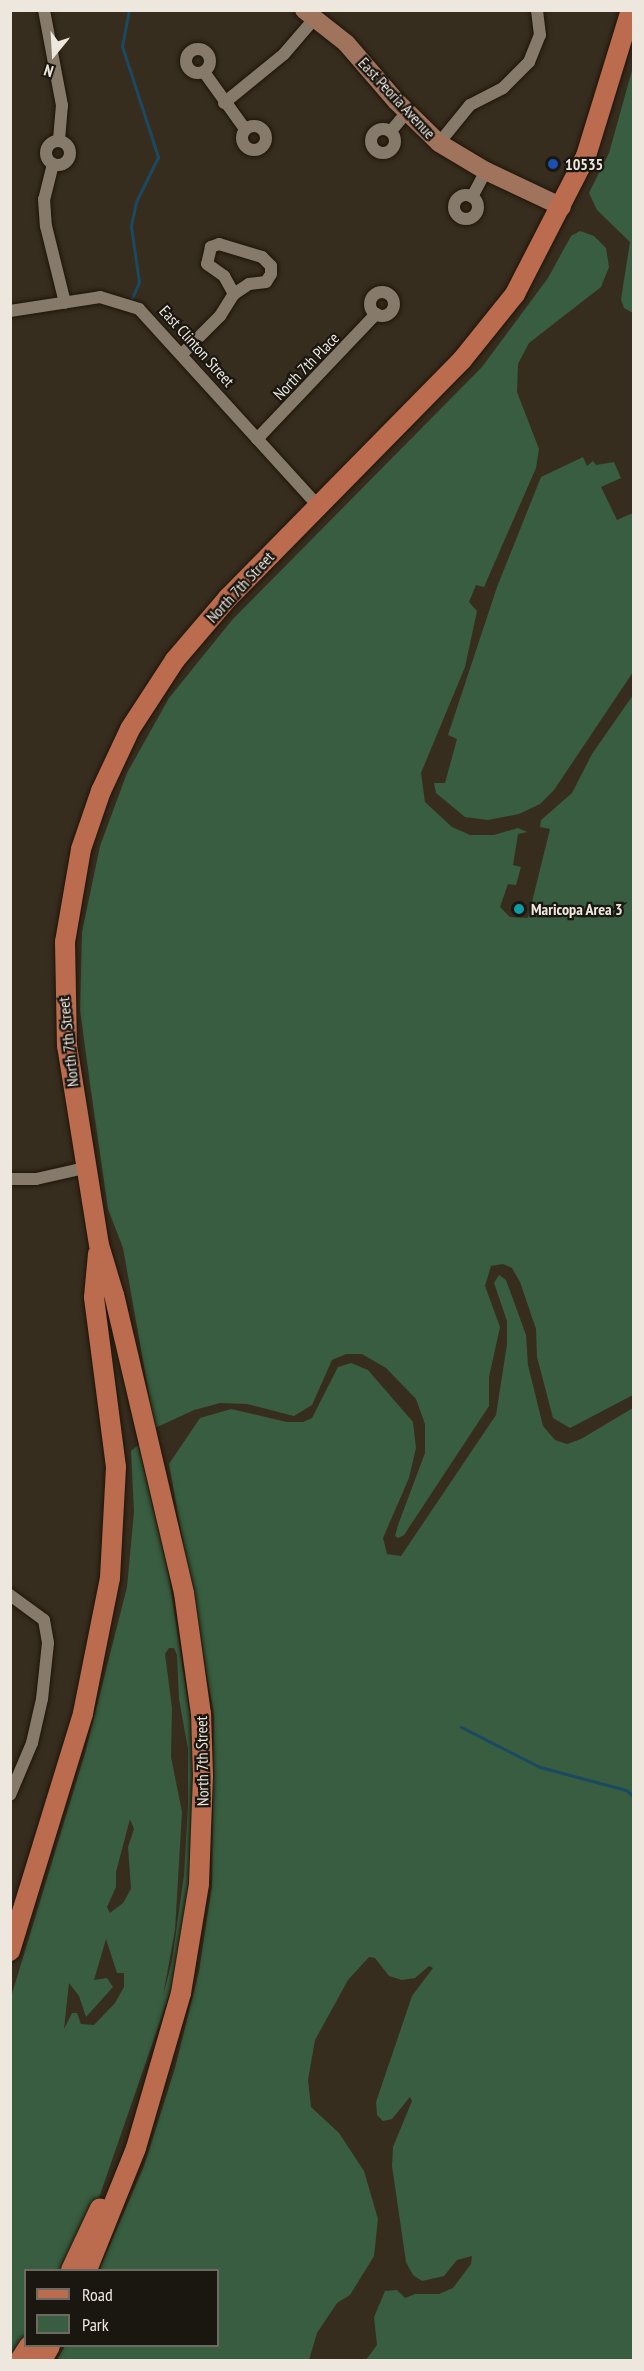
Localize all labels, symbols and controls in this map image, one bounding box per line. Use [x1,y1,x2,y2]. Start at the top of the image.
north arrow [24,24,84,84]
street label: East Peoria Avenue [354,53,440,143]
text: N [41,60,56,82]
place label: 10535 [565,154,603,174]
marker: 10535 [546,157,560,171]
street label: East Clinton Street [155,301,239,391]
street label: North 7th Place [269,328,343,404]
street label: North 7th Street [202,547,278,627]
place label: Maricopa Area 3 [531,899,623,919]
marker: Maricopa Area 3 [512,902,526,916]
street label: North 7th Street [54,996,82,1088]
street label: North 7th Street [192,1716,212,1806]
legend [24,2269,219,2347]
text: Road [82,2283,113,2306]
text: Park [82,2313,109,2336]

